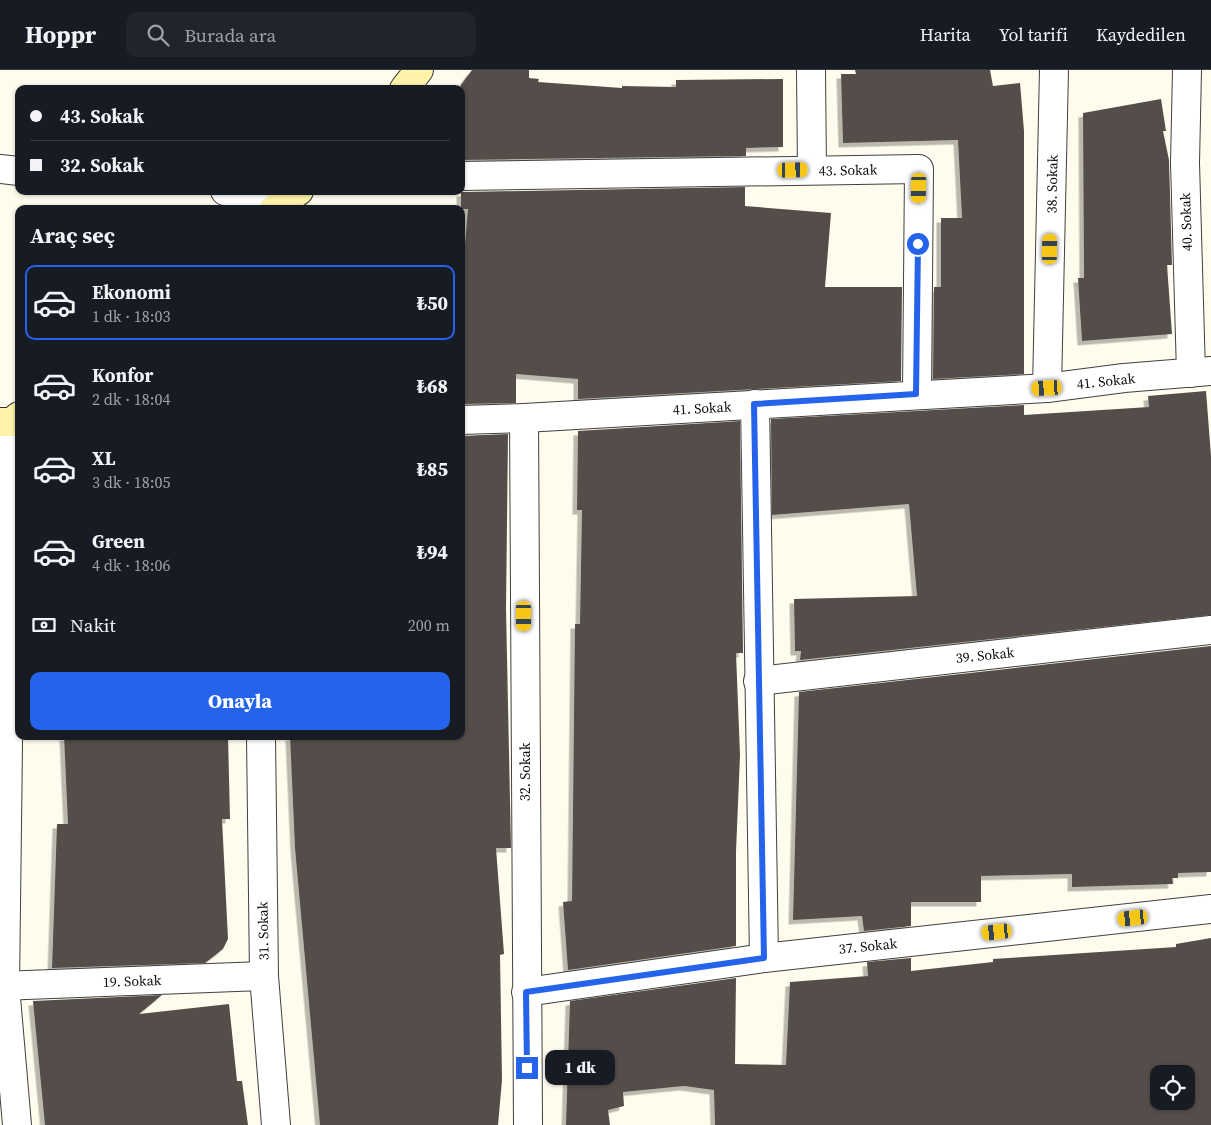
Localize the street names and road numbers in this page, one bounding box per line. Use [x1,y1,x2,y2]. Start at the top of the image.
street label: 38. Sokak [1041,154,1063,213]
street label: 43. Sokak [819,159,878,181]
street label: 40. Sokak [1175,192,1197,252]
street label: 41. Sokak [1076,368,1137,394]
street label: 41. Sokak [672,396,732,420]
street label: 39. Sokak [955,642,1016,668]
street label: 32. Sokak [515,742,535,801]
street label: 31. Sokak [252,901,274,960]
street label: 37. Sokak [838,933,899,959]
street label: 19. Sokak [102,970,162,992]

